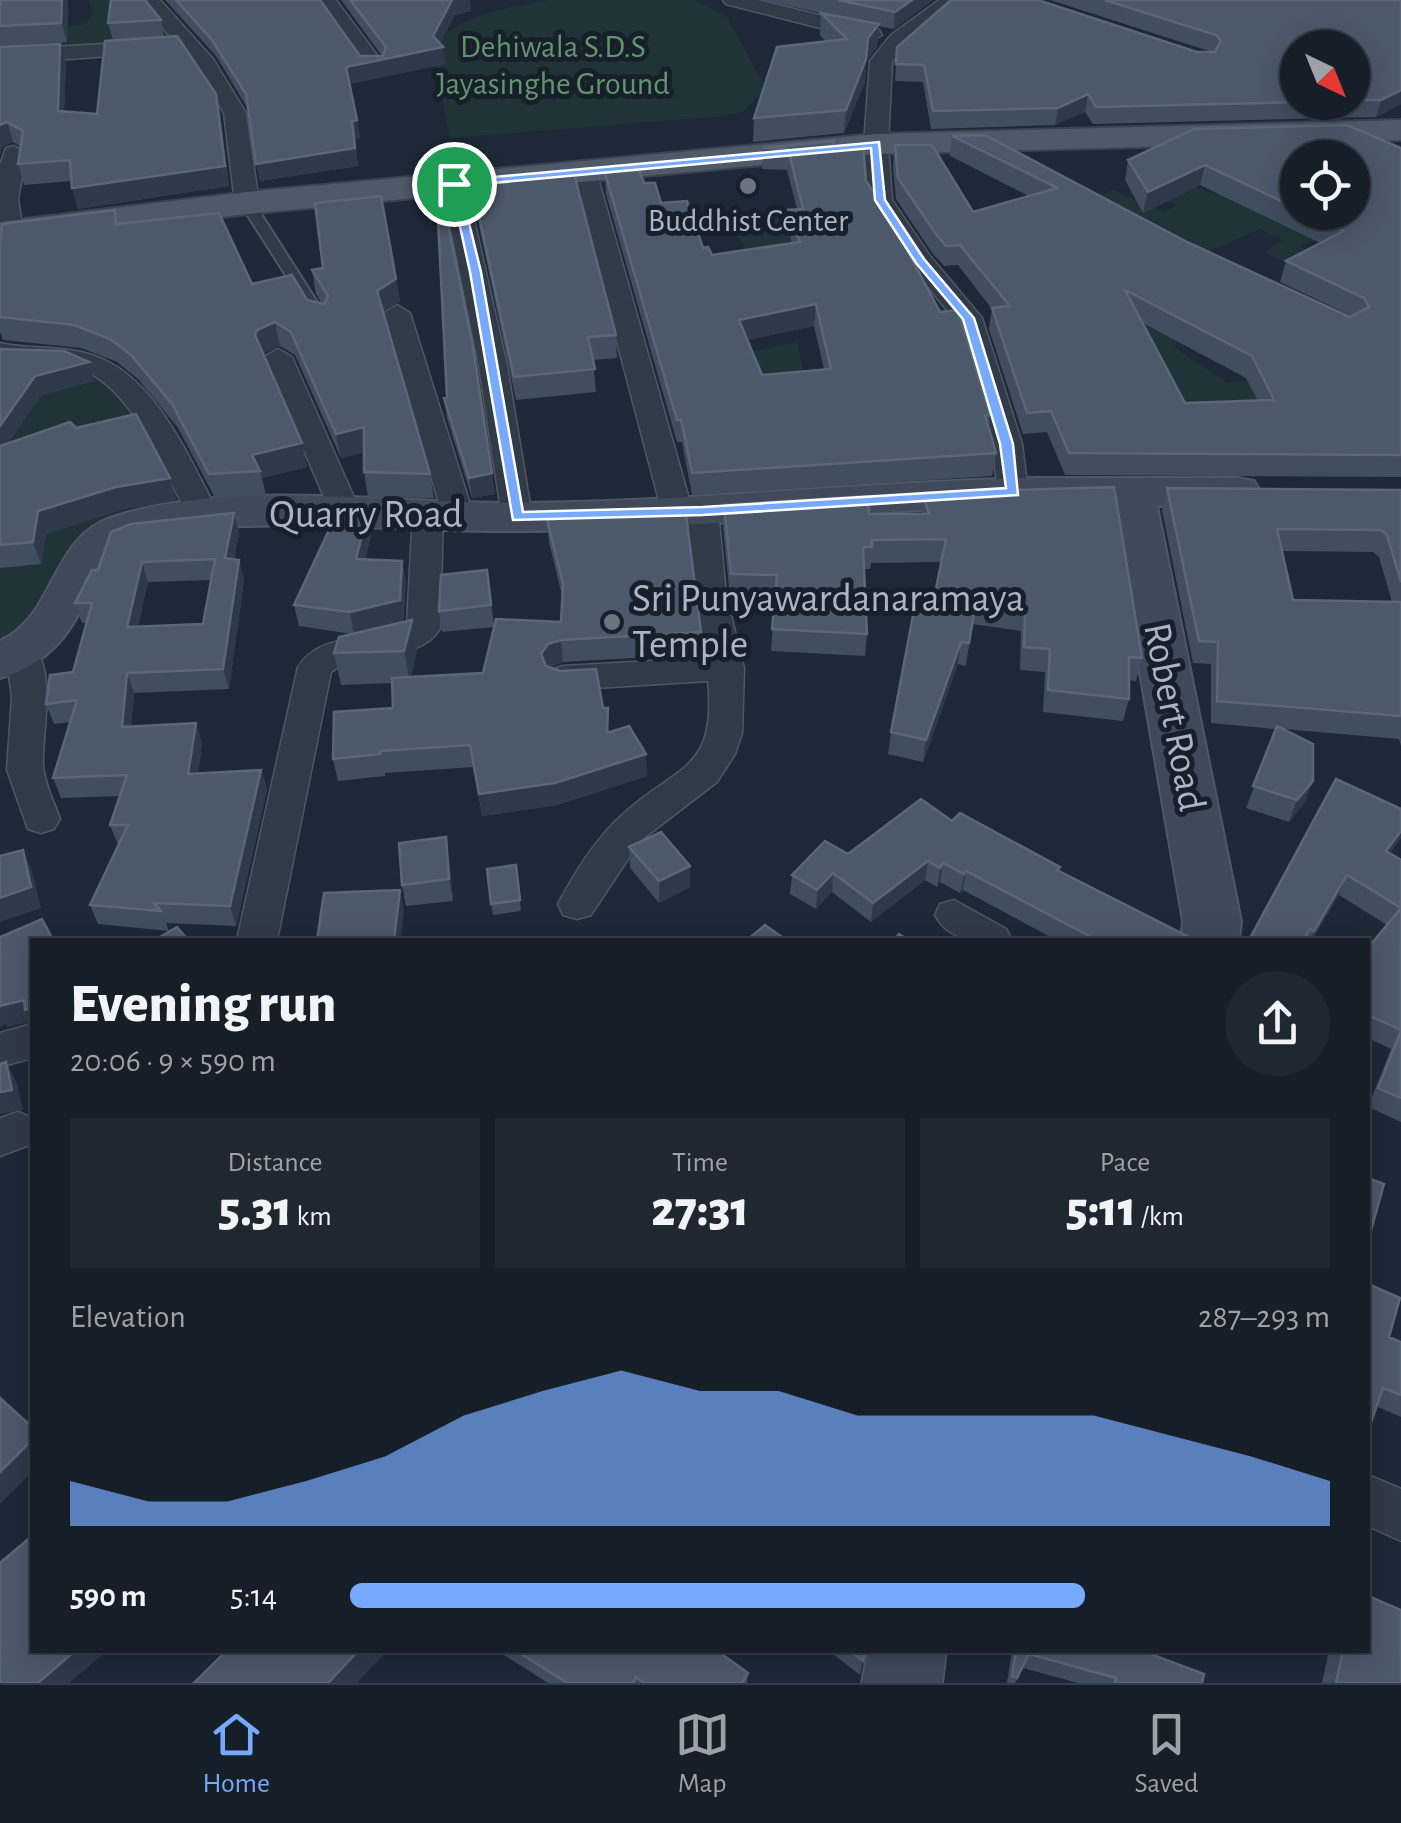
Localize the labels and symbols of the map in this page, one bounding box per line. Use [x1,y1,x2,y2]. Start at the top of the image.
north arrow [1280,30,1370,120]
park label: Dehiwala S.D.S Jayasinghe Ground [436,31,670,100]
pin [412,142,497,227]
marker: Buddhist Center [737,175,759,197]
place label: Buddhist Center [648,205,849,237]
street label: Quarry Road [269,495,463,535]
place label: Sri Punyawardanaramaya Temple [632,579,1024,665]
marker: Sri Punyawardanaramaya Temple [601,611,623,633]
street label: Robert Road [1136,619,1212,815]

